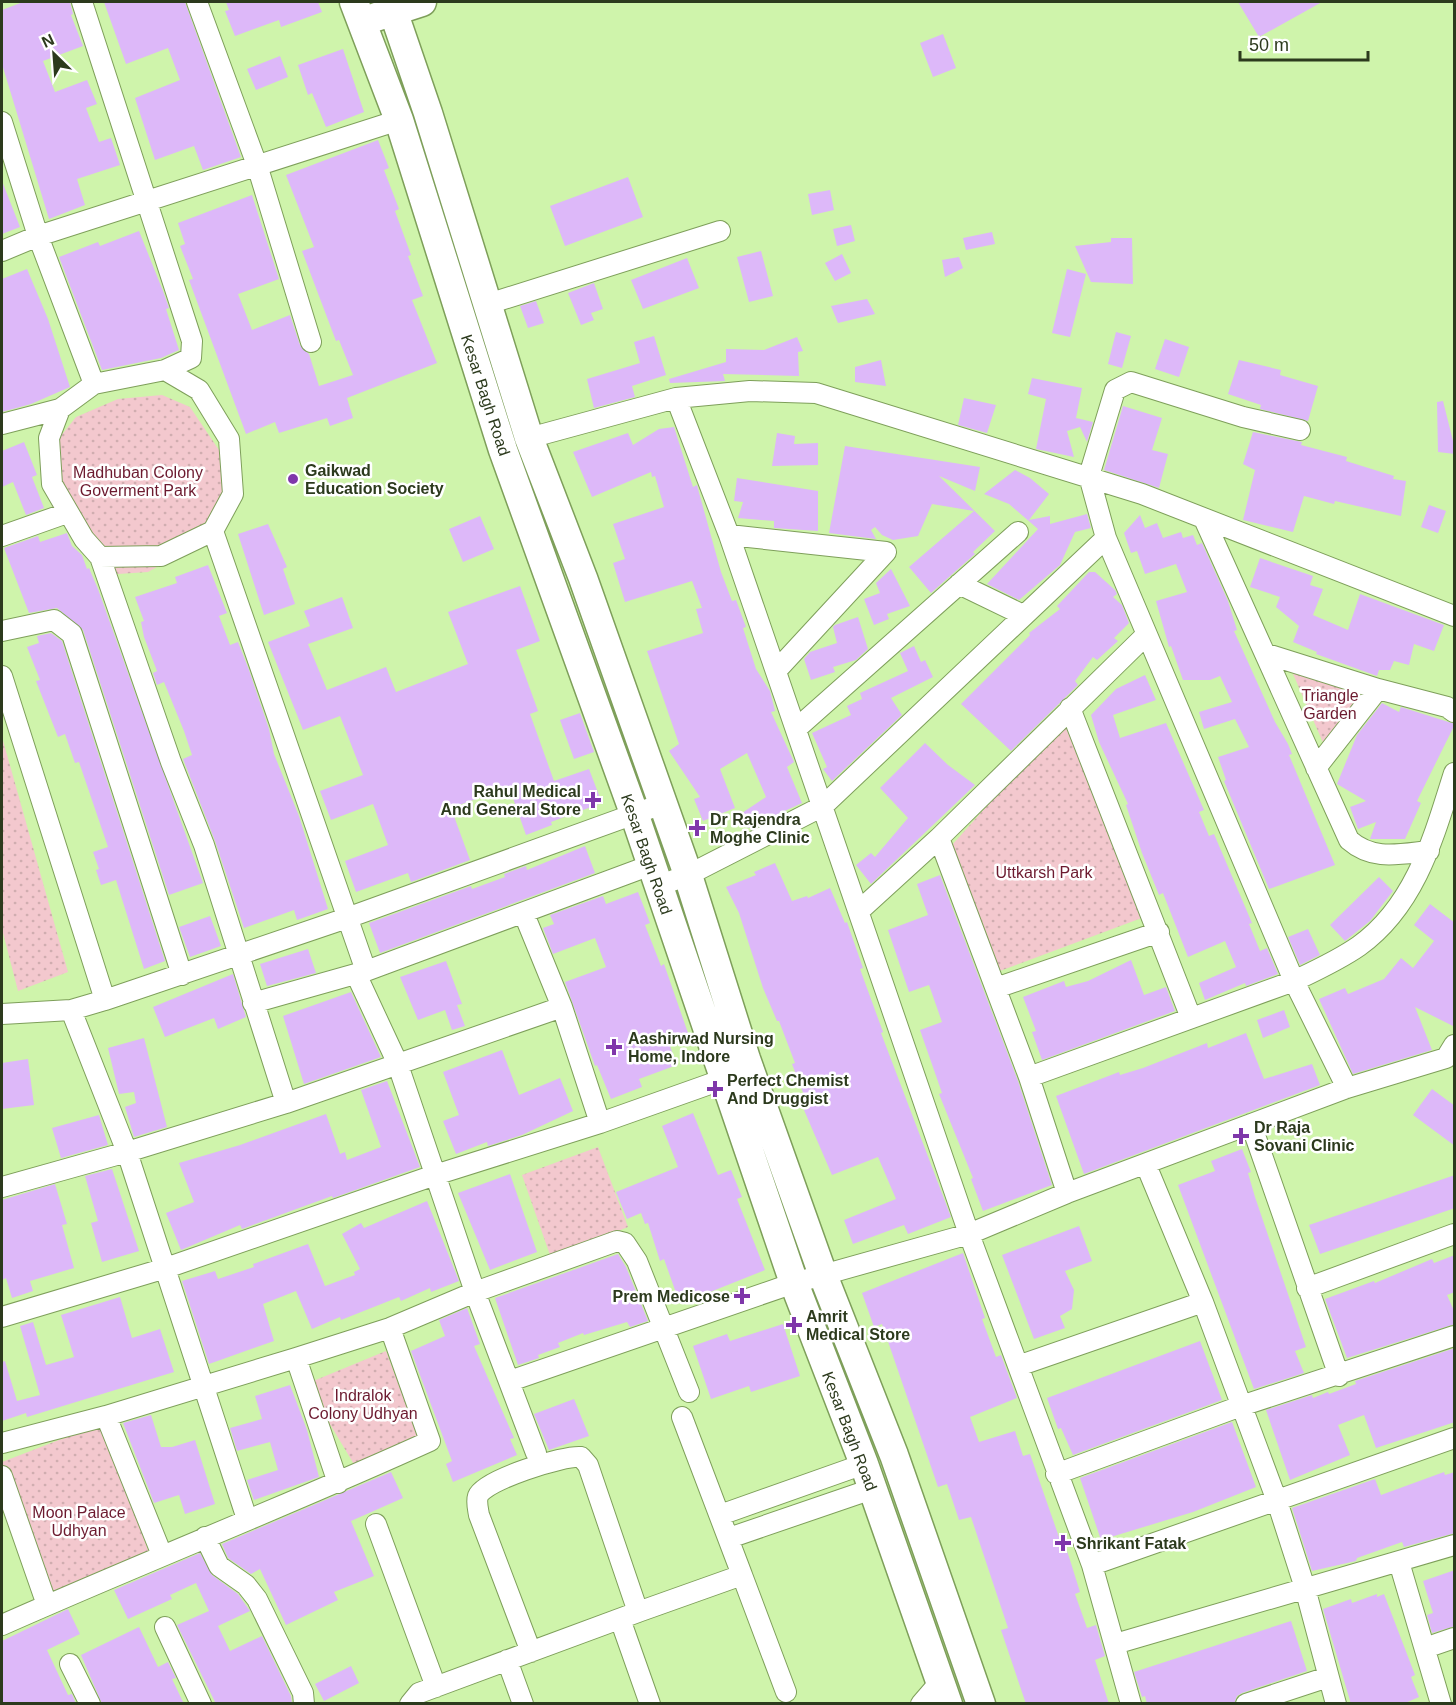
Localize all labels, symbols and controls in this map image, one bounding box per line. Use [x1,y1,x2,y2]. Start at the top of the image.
north arrow [24,24,84,84]
scale bar [1240,24,1368,62]
text: N [39,31,57,51]
text: 50 m [1249,35,1289,55]
street label: Kesar Bagh Road [458,332,513,458]
place label: Gaikwad Education Society [305,462,444,497]
park label: Madhuban Colony Goverment Park [73,464,203,499]
marker: Gaikwad Education Society [286,472,300,486]
park label: Triangle Garden [1301,687,1359,722]
place label: Rahul Medical And General Store [441,783,581,818]
street label: Kesar Bagh Road [618,792,675,917]
marker: Rahul Medical And General Store [586,793,600,807]
place label: Dr Rajendra Moghe Clinic [710,811,810,846]
marker: Dr Rajendra Moghe Clinic [688,819,706,837]
park label: Uttkarsh Park [996,864,1093,881]
place label: Aashirwad Nursing Home, Indore [628,1030,774,1065]
marker: Aashirwad Nursing Home, Indore [605,1038,623,1056]
place label: Perfect Chemist And Druggist [727,1072,849,1107]
marker: Perfect Chemist And Druggist [708,1082,722,1096]
place label: Dr Raja Sovani Clinic [1254,1119,1355,1154]
marker: Dr Raja Sovani Clinic [1232,1127,1250,1145]
place label: Prem Medicose [613,1288,730,1305]
marker: Prem Medicose [735,1289,749,1303]
place label: Amrit Medical Store [806,1308,910,1343]
marker: Amrit Medical Store [787,1318,801,1332]
street label: Kesar Bagh Road [819,1369,880,1493]
park label: Indralok Colony Udhyan [308,1387,418,1422]
park label: Moon Palace Udhyan [32,1504,126,1539]
marker: Shrikant Fatak [1054,1534,1072,1552]
place label: Shrikant Fatak [1076,1535,1186,1552]

